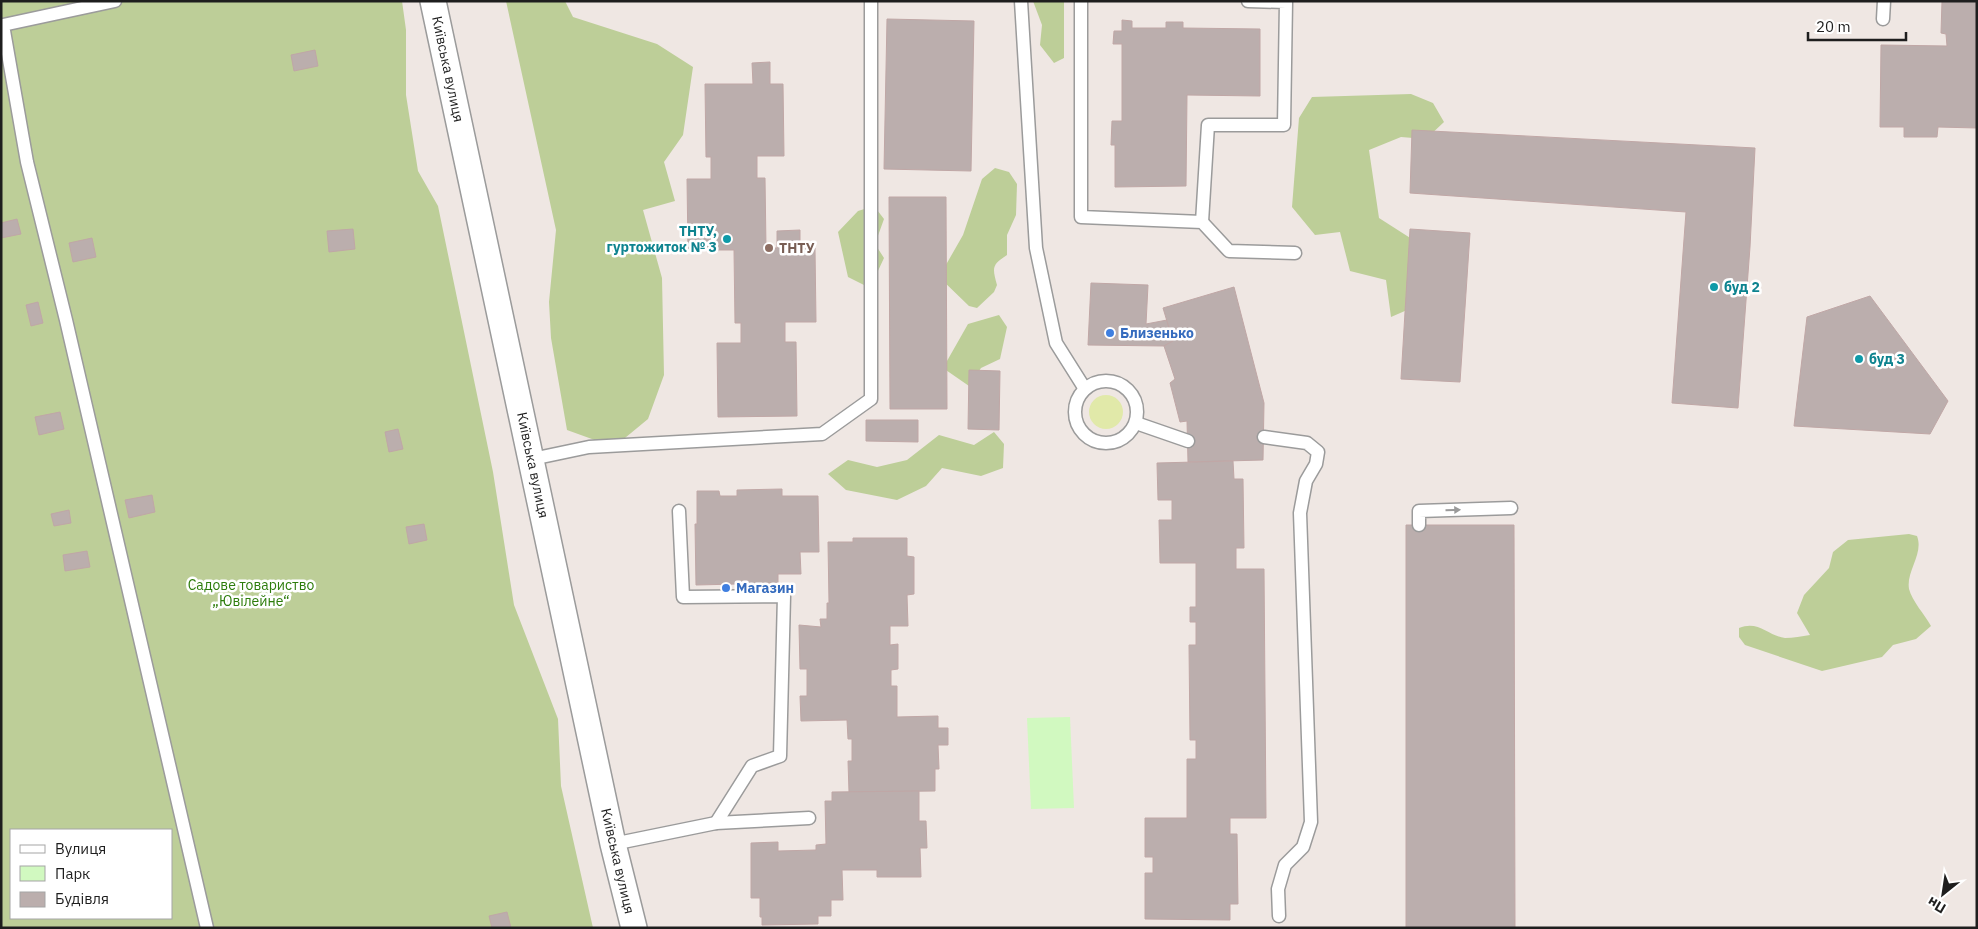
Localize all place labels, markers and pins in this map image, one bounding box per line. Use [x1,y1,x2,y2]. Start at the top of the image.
place label: ТНТУ, гуртожиток № 3 [607,222,717,256]
marker: ТНТУ, гуртожиток № 3 [721,233,733,245]
place label: ТНТУ [779,239,815,257]
marker: ТНТУ [763,242,775,254]
place label: буд 2 [1724,278,1760,296]
marker: буд 2 [1708,281,1720,293]
place label: Близенько [1120,324,1194,342]
marker: Близенько [1104,327,1116,339]
place label: буд 3 [1869,350,1905,368]
marker: буд 3 [1853,353,1865,365]
place label: Магазин [736,579,794,597]
marker: Магазин [720,582,732,594]

